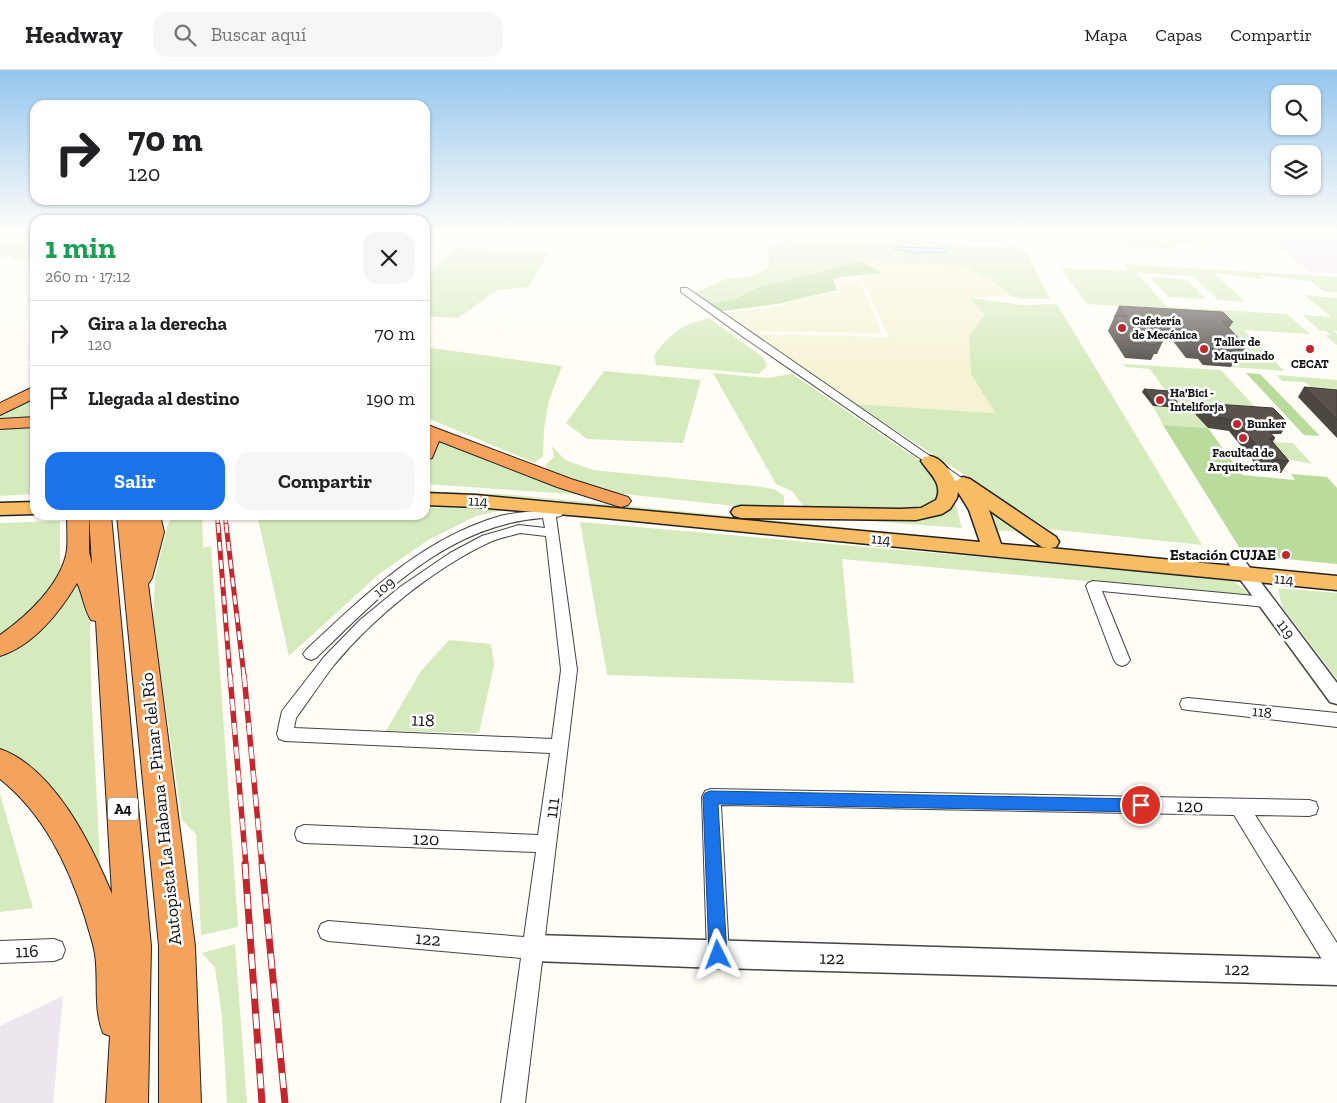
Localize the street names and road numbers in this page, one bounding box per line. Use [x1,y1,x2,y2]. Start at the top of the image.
street label: 114 [468,491,488,511]
street label: 114 [870,529,892,549]
street label: 114 [1273,569,1295,589]
street label: 109 [370,573,398,601]
street label: 119 [1273,616,1299,642]
street label: Autopista La Habana - Pinar del Río [136,671,186,947]
street label: 118 [1251,702,1273,722]
street label: 118 [411,708,435,732]
street label: 120 [1177,795,1203,817]
street label: 111 [540,796,564,820]
road number: A4 [108,798,138,821]
street label: 120 [412,828,440,850]
street label: 122 [414,927,442,951]
street label: 116 [15,940,39,962]
street label: 122 [819,947,845,969]
street label: 122 [1224,958,1250,980]

